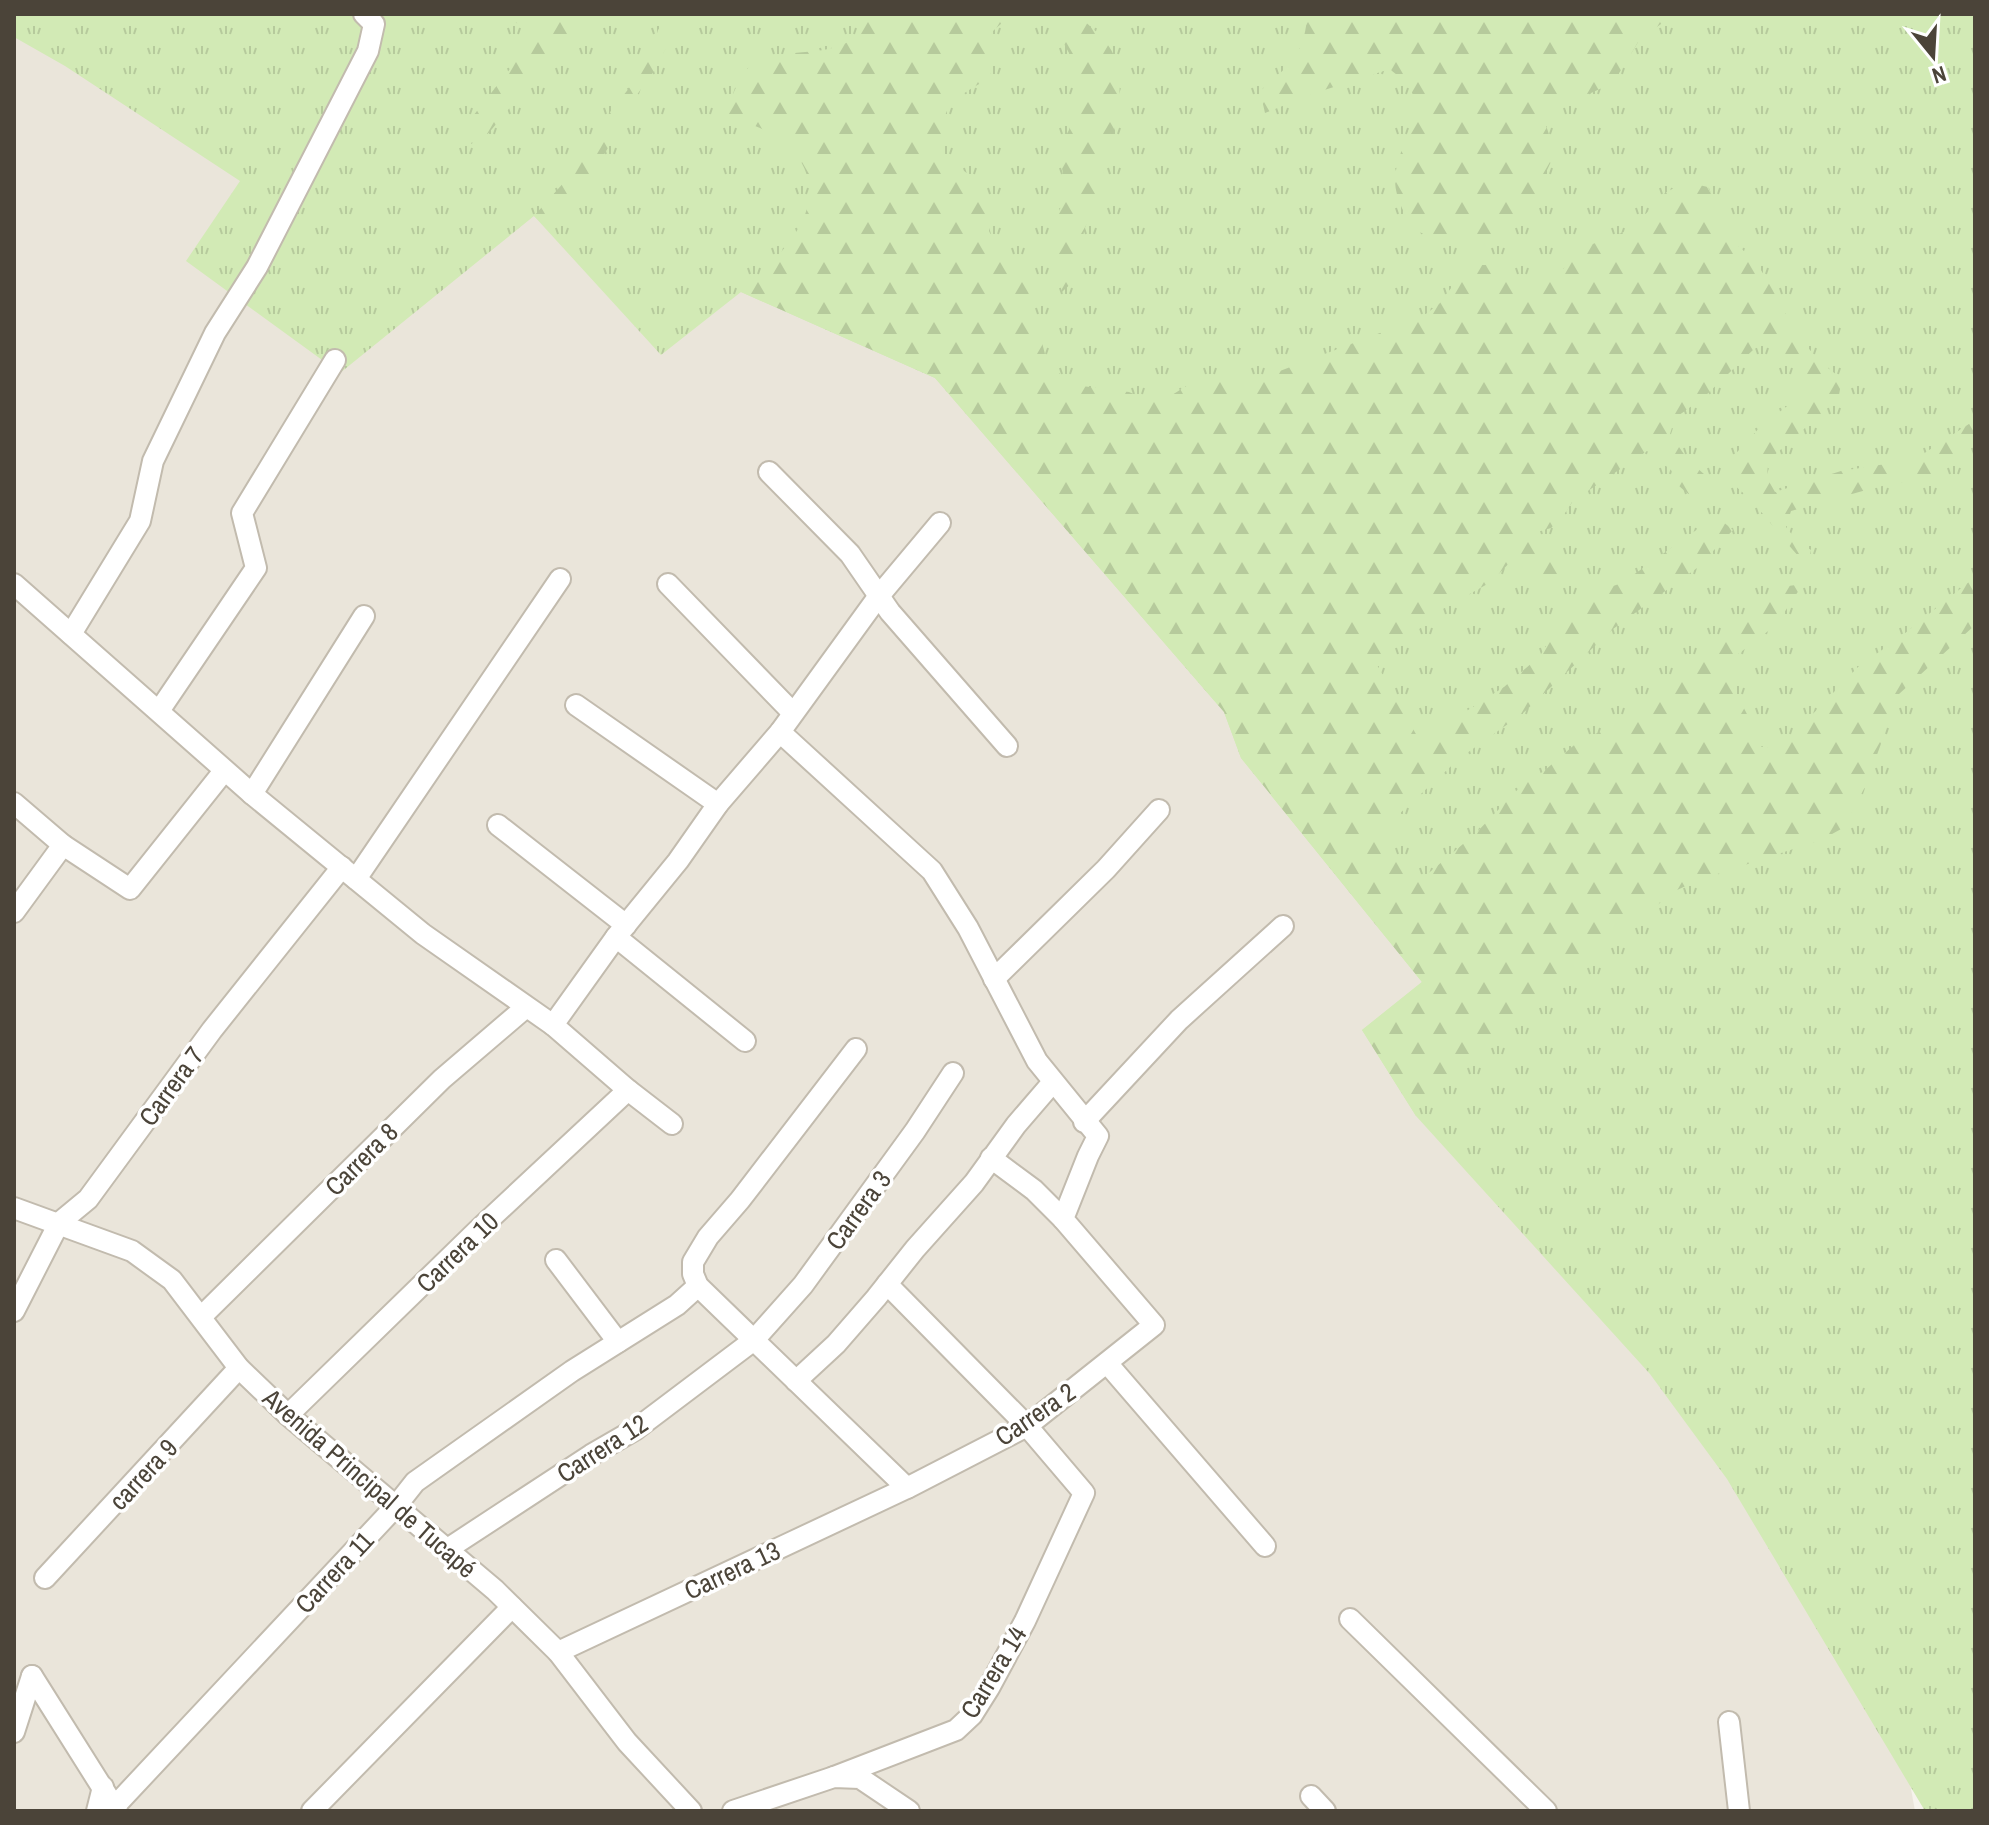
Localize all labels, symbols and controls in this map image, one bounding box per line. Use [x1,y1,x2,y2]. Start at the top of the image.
north arrow [1893,16,1973,96]
text: N [1928,59,1950,91]
street label: Carrera 7 [130,1039,212,1133]
street label: Carrera 8 [317,1115,405,1203]
street label: Carrera 3 [817,1163,899,1257]
street label: Carrera 10 [408,1204,506,1300]
street label: Carrera 2 [988,1374,1082,1454]
street label: Avenida Principal de Tucapé [255,1380,484,1586]
street label: Carrera 12 [550,1406,654,1490]
street label: carrera 9 [101,1431,185,1517]
street label: Carrera 11 [287,1523,381,1621]
street label: Carrera 13 [678,1533,786,1607]
street label: Carrera 14 [952,1619,1034,1725]

